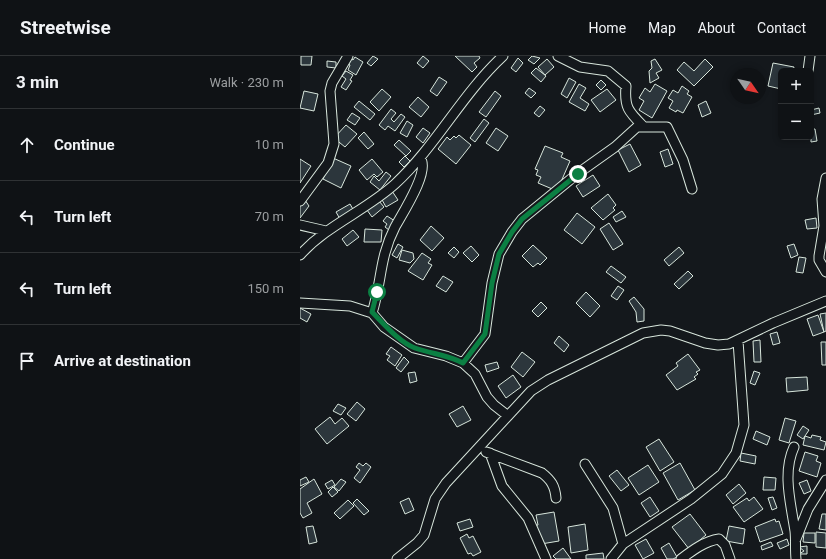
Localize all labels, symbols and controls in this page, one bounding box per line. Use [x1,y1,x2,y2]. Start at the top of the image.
text: Streetwise [20,16,111,39]
text: Home [588,20,626,36]
text: Map [648,20,676,36]
text: About [698,20,735,36]
text: Contact [757,20,806,36]
north arrow [730,68,766,104]
map controls [778,68,814,140]
button: + [778,68,814,104]
text: 3 min [16,72,59,92]
text: Walk · 230 m [209,75,284,90]
button: − [778,104,814,140]
icon: ahead [16,134,38,156]
text: Continue [54,136,115,154]
text: 10 m [255,137,284,152]
route end [569,165,587,183]
icon: left [16,206,38,228]
text: Turn left [54,208,111,226]
text: 70 m [255,209,284,224]
icon: left [16,278,38,300]
text: Turn left [54,280,111,298]
text: 150 m [247,281,284,296]
route start [368,283,386,301]
icon: arrive [16,350,38,372]
text: Arrive at destination [54,352,191,370]

